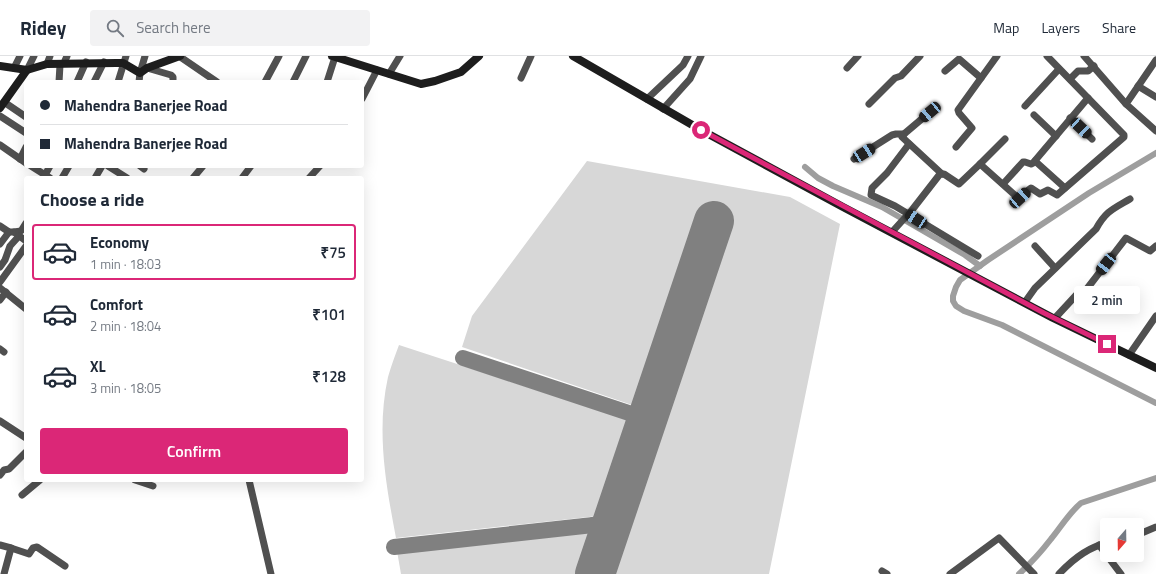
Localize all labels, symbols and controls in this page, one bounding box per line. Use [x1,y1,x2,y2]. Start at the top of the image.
search box [90,10,370,46]
text: Ridey [20,13,66,42]
text: Search here [136,16,211,39]
icon: search [104,17,126,39]
text: Map [993,17,1019,38]
text: Layers [1041,17,1080,38]
text: Share [1102,17,1136,38]
text: Mahendra Banerjee Road [64,94,227,117]
car [917,100,943,124]
car [1068,115,1094,141]
route start [692,121,710,139]
text: Mahendra Banerjee Road [64,132,227,155]
car [851,142,877,164]
text: Choose a ride [40,186,144,213]
car [1007,186,1033,210]
car [903,207,929,231]
text: Economy [90,231,149,254]
icon: car [42,234,78,270]
text: ₹75 [321,241,346,264]
car [1094,251,1118,277]
text: 1 min · 18:03 [90,254,161,274]
callout: 2 min [1074,286,1140,314]
text: 2 min [1091,290,1123,310]
text: Comfort [90,293,143,316]
icon: car [42,296,78,332]
text: ₹101 [312,303,346,326]
text: 2 min · 18:04 [90,316,161,336]
route end [1098,335,1116,353]
text: XL [90,355,106,378]
icon: car [42,358,78,394]
text: ₹128 [312,365,346,388]
text: 3 min · 18:05 [90,378,161,398]
button: Confirm [40,428,348,474]
north arrow [1100,518,1144,562]
map controls [1100,518,1144,562]

